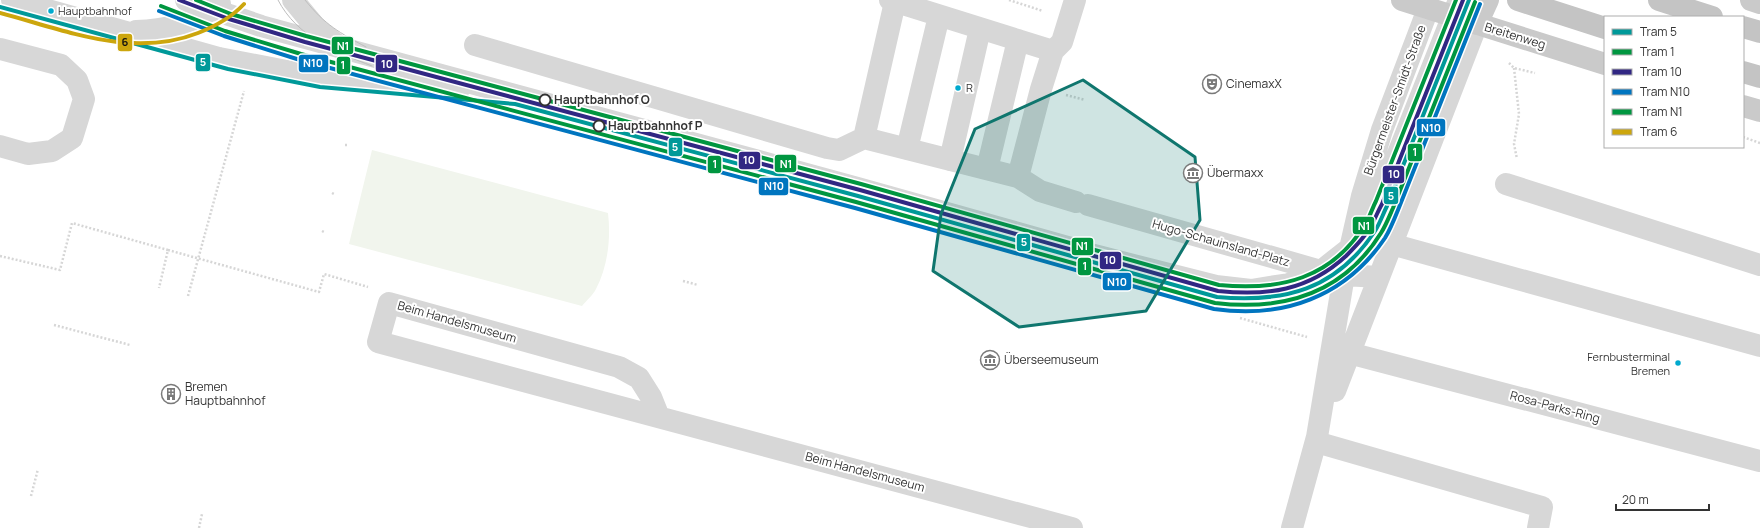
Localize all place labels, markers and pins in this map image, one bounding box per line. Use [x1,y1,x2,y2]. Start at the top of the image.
place label: Hauptbahnhof [58,3,132,18]
marker: Hauptbahnhof [46,6,56,16]
theatre icon: CinemaxX [1201,73,1223,95]
place label: CinemaxX [1226,75,1282,92]
place label: R [966,80,973,95]
marker: R [953,83,963,93]
place label: Hauptbahnhof O [554,91,650,108]
marker: Hauptbahnhof O [538,93,552,107]
place label: Hauptbahnhof P [608,117,703,134]
marker: Hauptbahnhof P [592,119,606,133]
museum icon: Übermaxx [1182,162,1204,184]
place label: Übermaxx [1207,164,1264,181]
museum icon: Überseemuseum [979,349,1001,371]
place label: Fernbusterminal Bremen [1587,349,1670,378]
place label: Überseemuseum [1004,351,1099,368]
marker: Fernbusterminal Bremen [1673,358,1683,368]
place label: Bremen Hauptbahnhof [185,378,266,409]
building icon: Bremen Hauptbahnhof [160,383,182,405]

